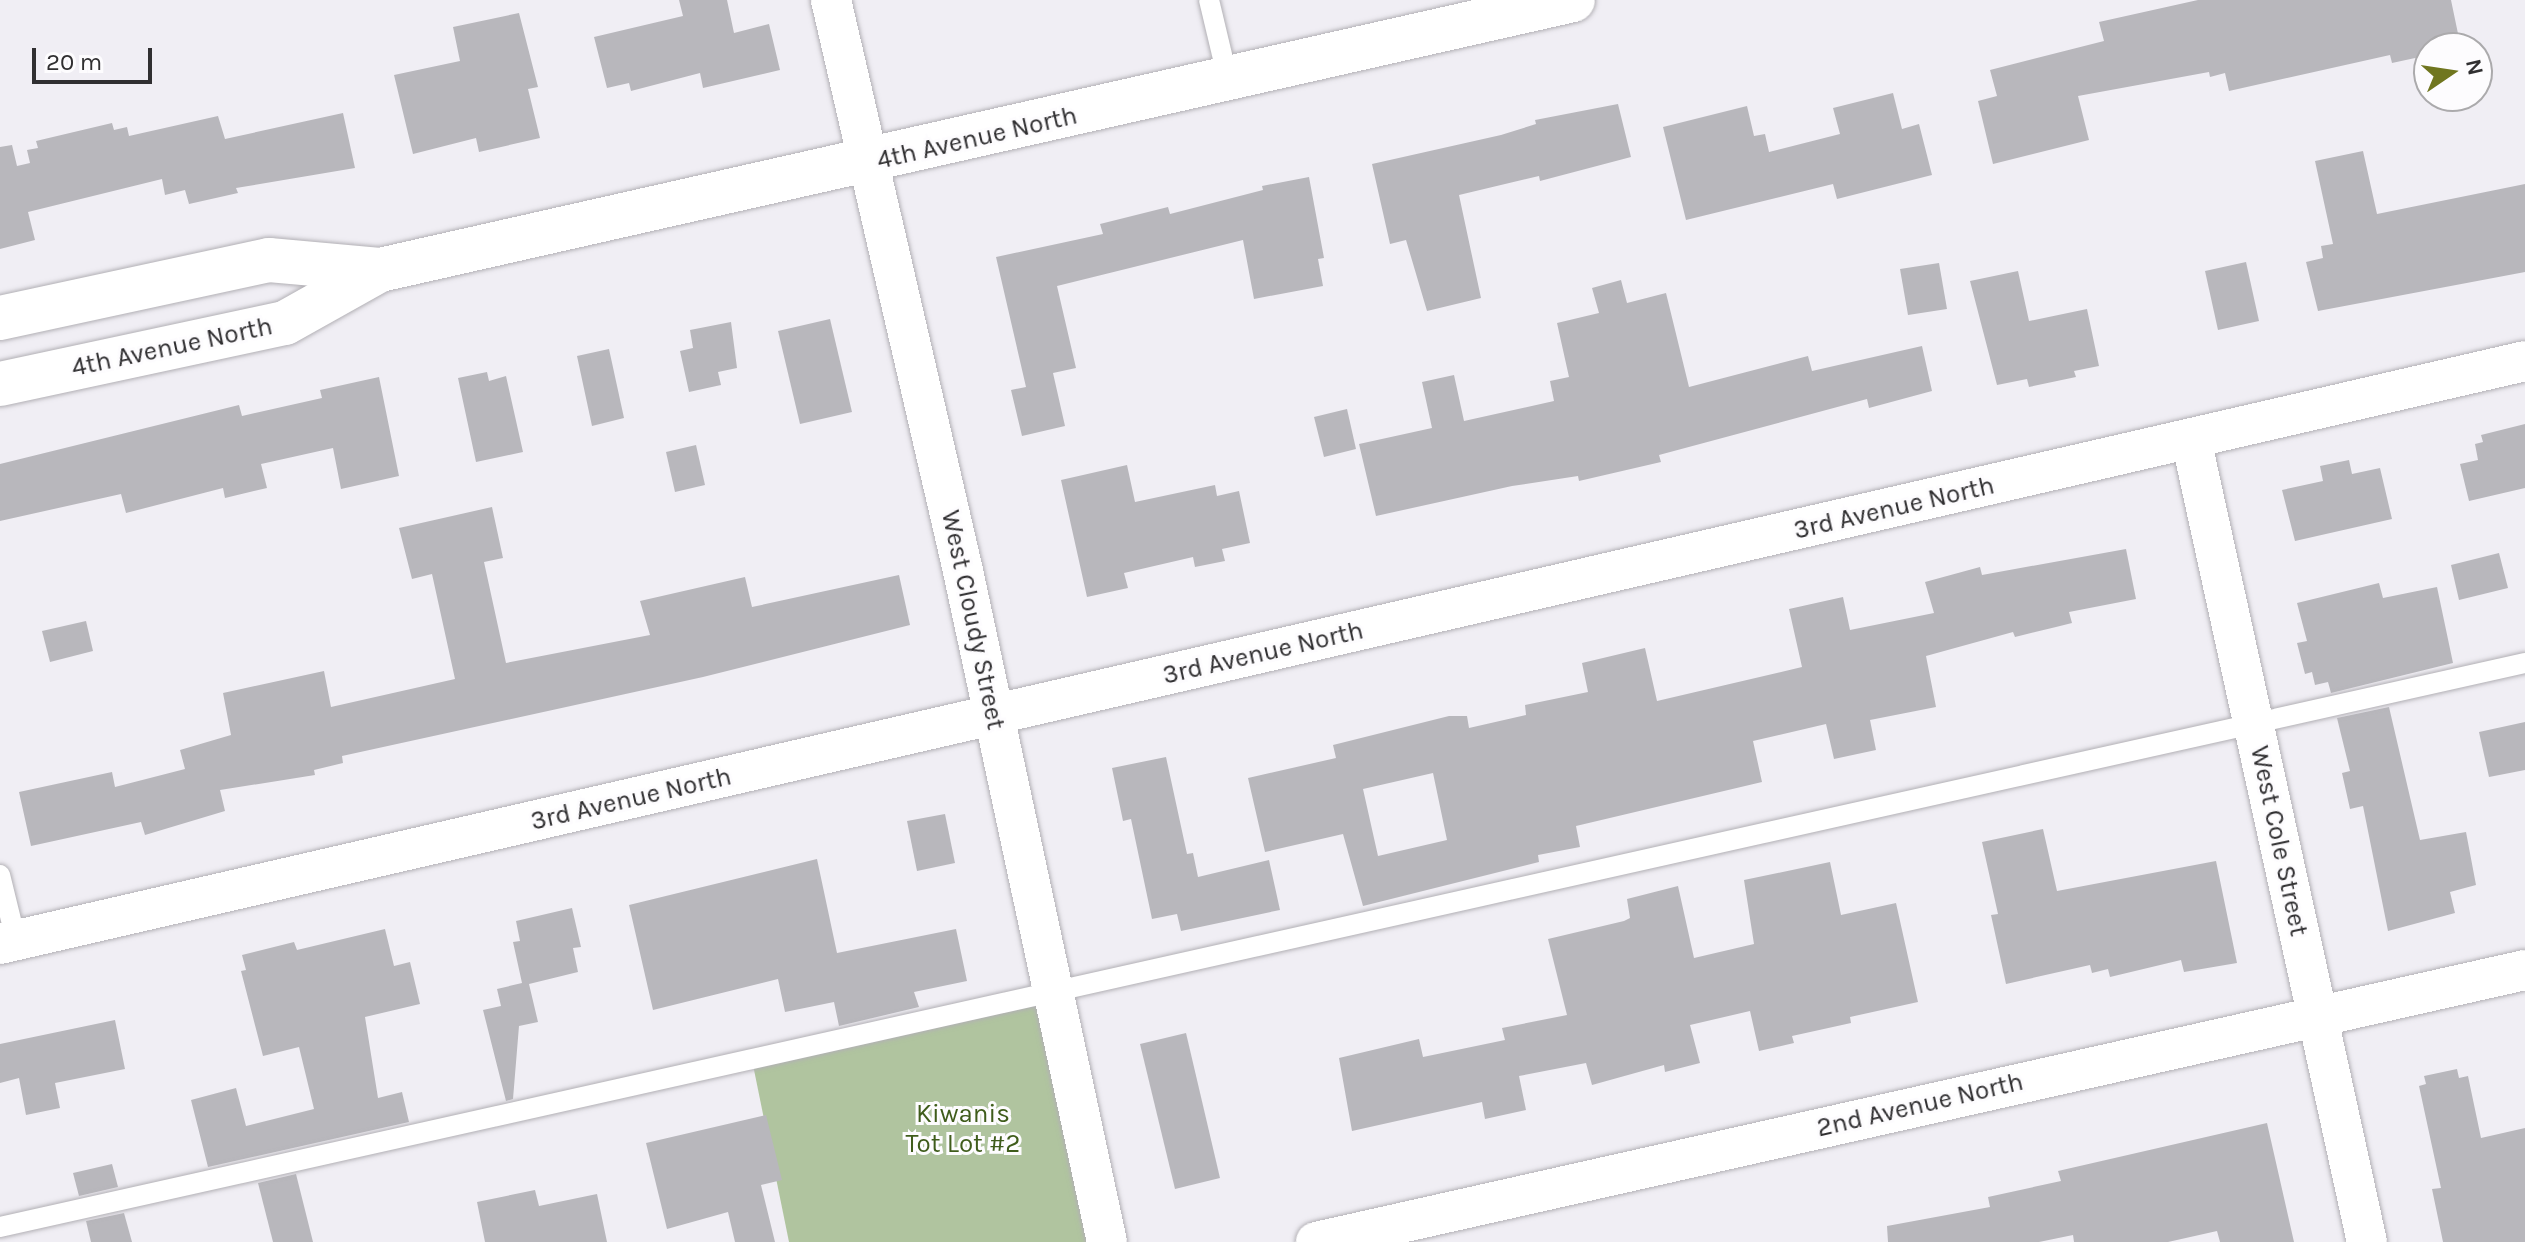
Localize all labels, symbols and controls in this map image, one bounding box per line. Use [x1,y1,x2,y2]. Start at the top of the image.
scale bar [36,32,156,82]
north arrow [2413,32,2493,112]
text: 20 m [46,48,102,76]
text: N [2460,56,2489,78]
street label: 4th Avenue North [874,100,1080,176]
street label: 4th Avenue North [69,310,275,384]
street label: 3rd Avenue North [1791,470,1997,546]
street label: West Cloudy Street [934,507,1012,733]
street label: 3rd Avenue North [1160,615,1366,691]
street label: West Cole Street [2244,743,2314,939]
street label: 3rd Avenue North [528,761,734,837]
street label: 2nd Avenue North [1814,1066,2026,1144]
park label: Kiwanis Tot Lot #2 [906,1098,1020,1160]

